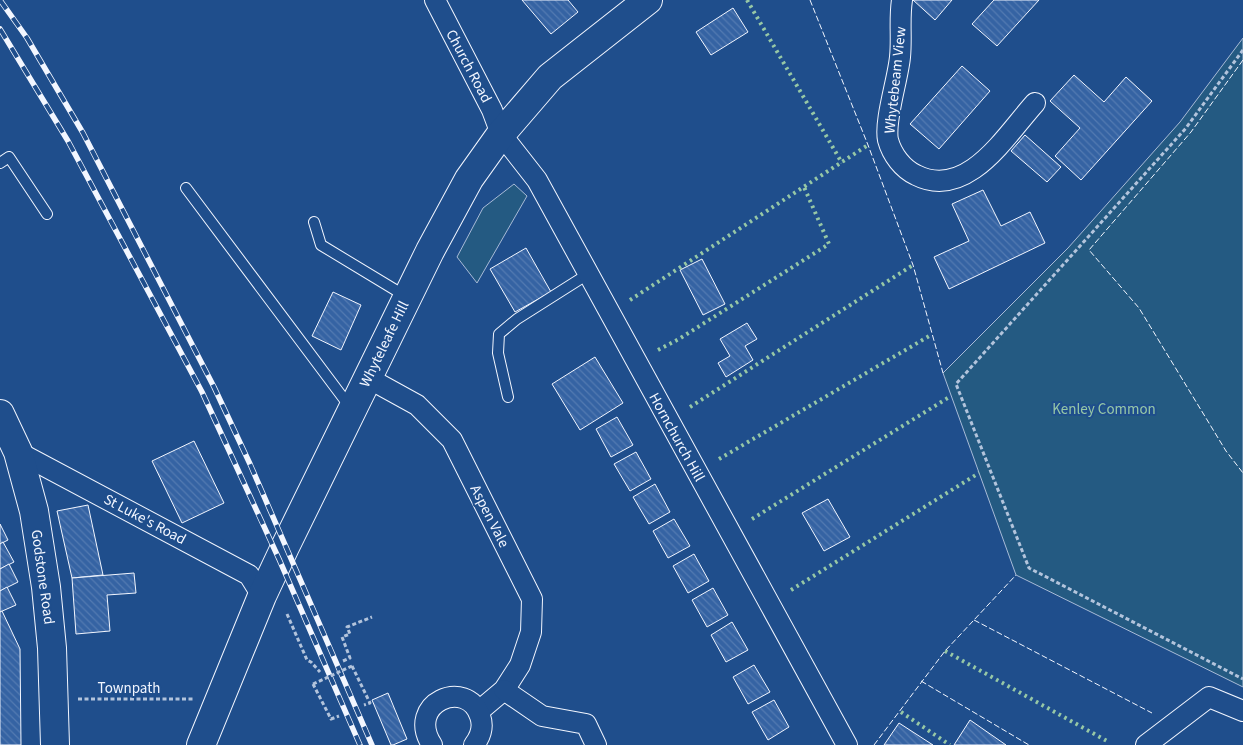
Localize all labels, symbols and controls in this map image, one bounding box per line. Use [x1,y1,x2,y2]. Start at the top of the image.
street label: Whytebeam View [879,25,912,135]
street label: Church Road [440,26,497,107]
street label: Whyteleafe Hill [354,297,414,391]
street label: Hornchurch Hill [643,389,710,486]
park label: Kenley Common [1052,399,1156,420]
street label: Aspen Vale [465,481,514,551]
street label: St Luke's Road [100,489,190,550]
street label: Godstone Road [25,528,60,626]
street label: Townpath [98,678,160,699]

